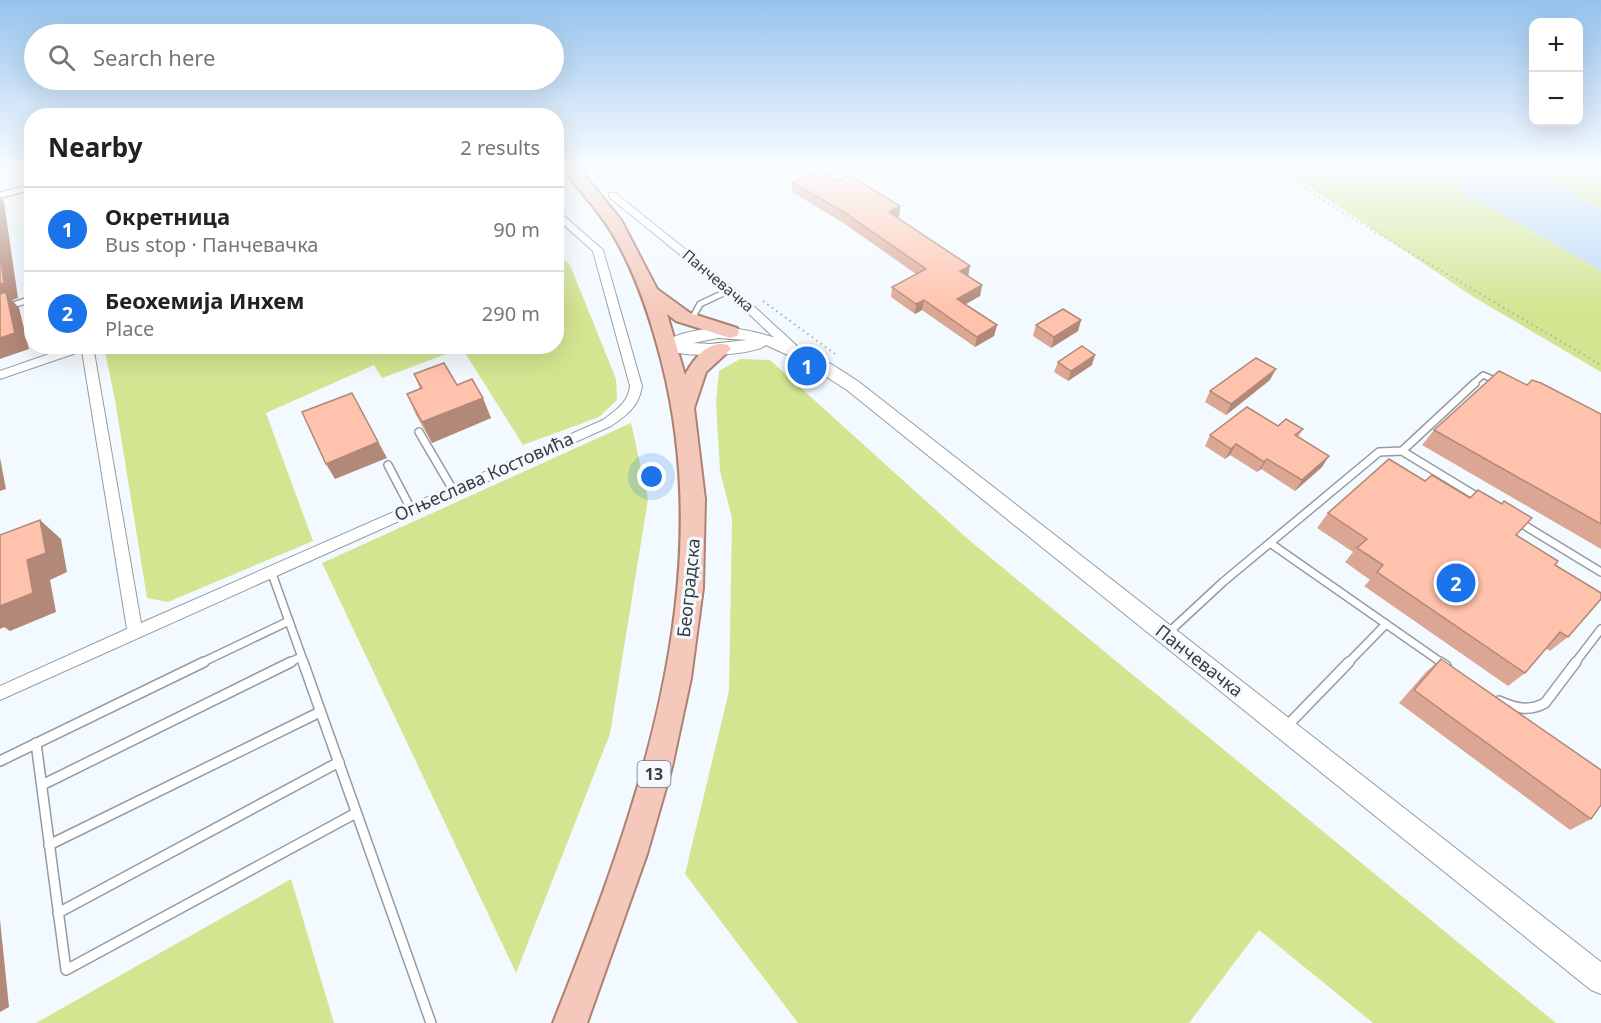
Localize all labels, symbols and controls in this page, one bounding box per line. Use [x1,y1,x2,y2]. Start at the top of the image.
map controls [1529,18,1583,126]
button: + [1529,18,1583,72]
search box [24,24,564,90]
icon: search [45,41,78,74]
text: Search here [93,42,215,72]
button: − [1529,72,1583,126]
text: Nearby [48,129,143,165]
text: 2 results [460,134,540,161]
text: Окретница [105,201,230,231]
text: 1 [62,216,73,243]
text: 90 m [493,216,540,243]
text: Bus stop · Панчевачка [105,231,318,258]
street label: Панчевачка [679,245,759,316]
text: Беохемија Инхем [105,285,304,315]
text: 2 [62,300,73,327]
text: 290 m [482,300,540,327]
text: Place [105,315,154,342]
pin: 1 [788,344,826,388]
street label: Огњеслава Костовића [390,426,577,526]
your location [637,462,666,491]
street label: Београдска [671,537,705,639]
pin: 2 [1436,560,1476,606]
street label: Панчевачка [1151,619,1248,702]
road number: 13 [638,761,670,787]

